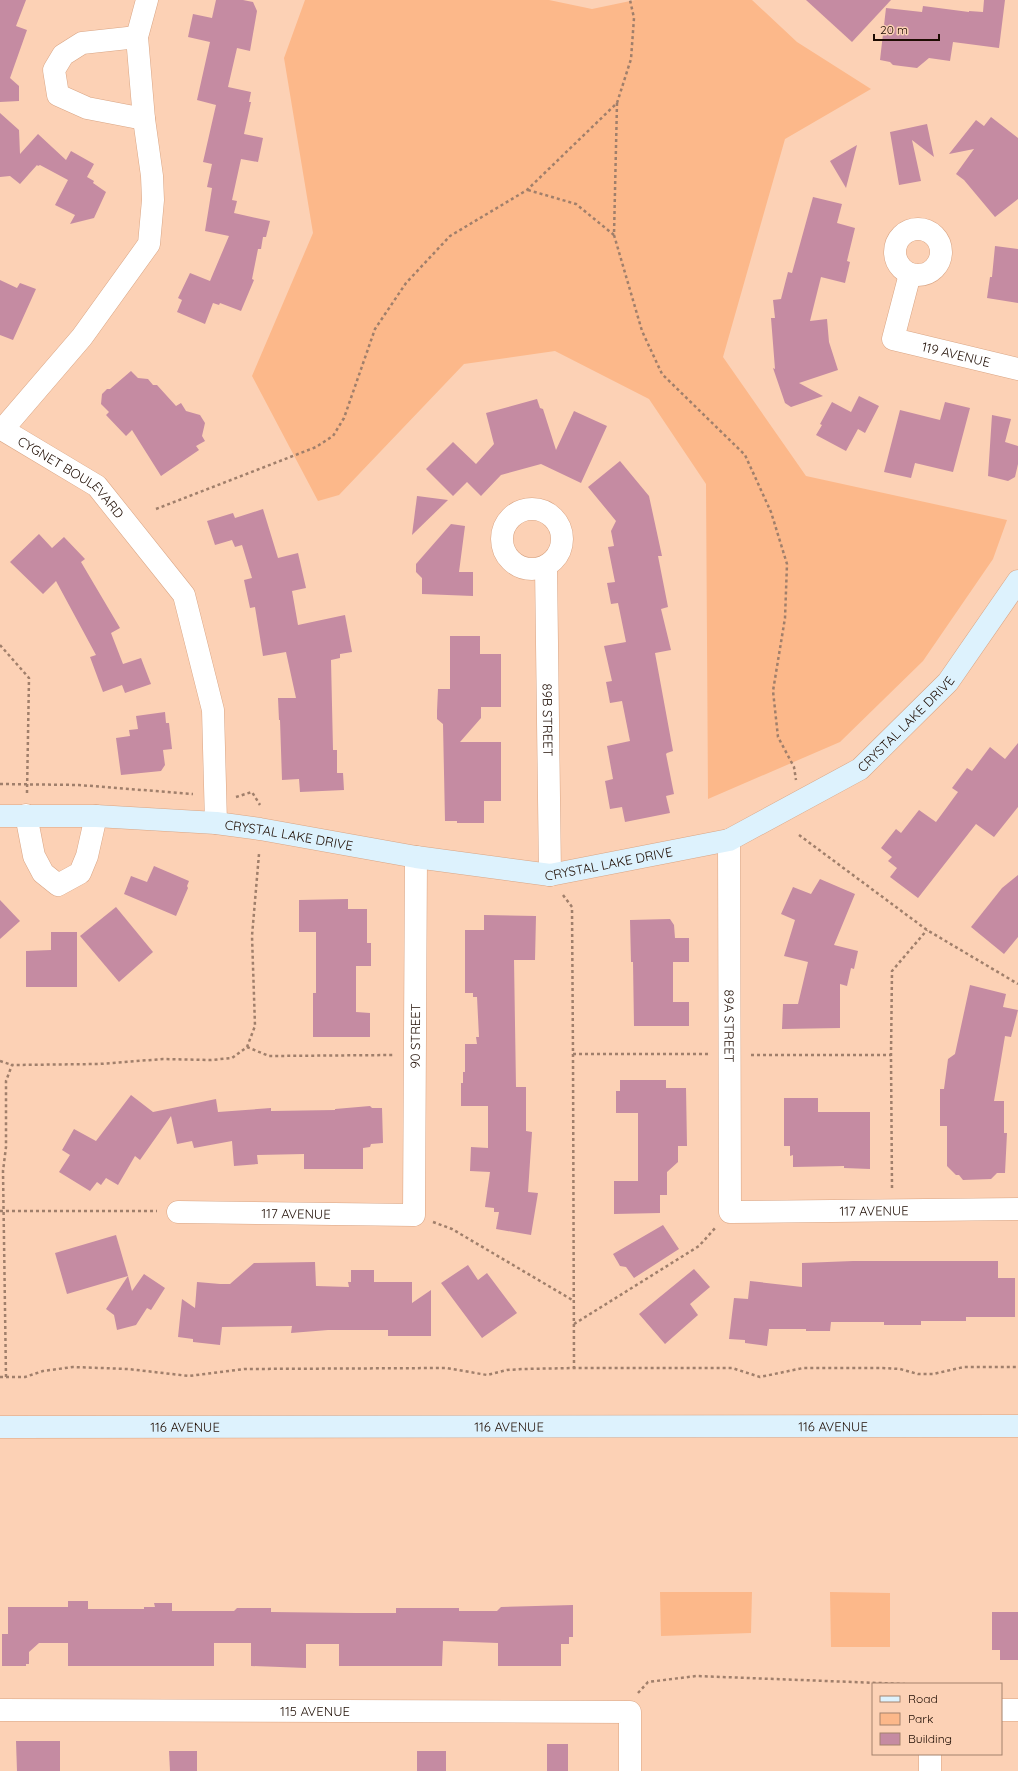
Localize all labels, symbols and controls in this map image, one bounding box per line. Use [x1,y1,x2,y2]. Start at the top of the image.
scale bar [874,16,939,42]
text: 20 m [880,22,908,37]
street label: 119 AVENUE [920,338,992,370]
street label: CYGNET BOULEVARD [15,433,127,521]
street label: CRYSTAL LAKE DRIVE [854,673,958,775]
street label: 89B STREET [540,683,556,757]
street label: CRYSTAL LAKE DRIVE [224,816,354,854]
street label: CRYSTAL LAKE DRIVE [544,843,674,883]
street label: 89A STREET [721,990,738,1063]
street label: 90 STREET [407,1003,423,1069]
street label: 117 AVENUE [839,1202,909,1219]
street label: 117 AVENUE [261,1205,331,1222]
street label: 116 AVENUE [474,1418,544,1435]
street label: 116 AVENUE [798,1418,868,1434]
street label: 116 AVENUE [150,1419,220,1435]
legend [872,1683,1002,1755]
text: Road [908,1691,938,1706]
street label: 115 AVENUE [280,1703,350,1719]
text: Park [908,1711,933,1726]
text: Building [908,1731,952,1746]

